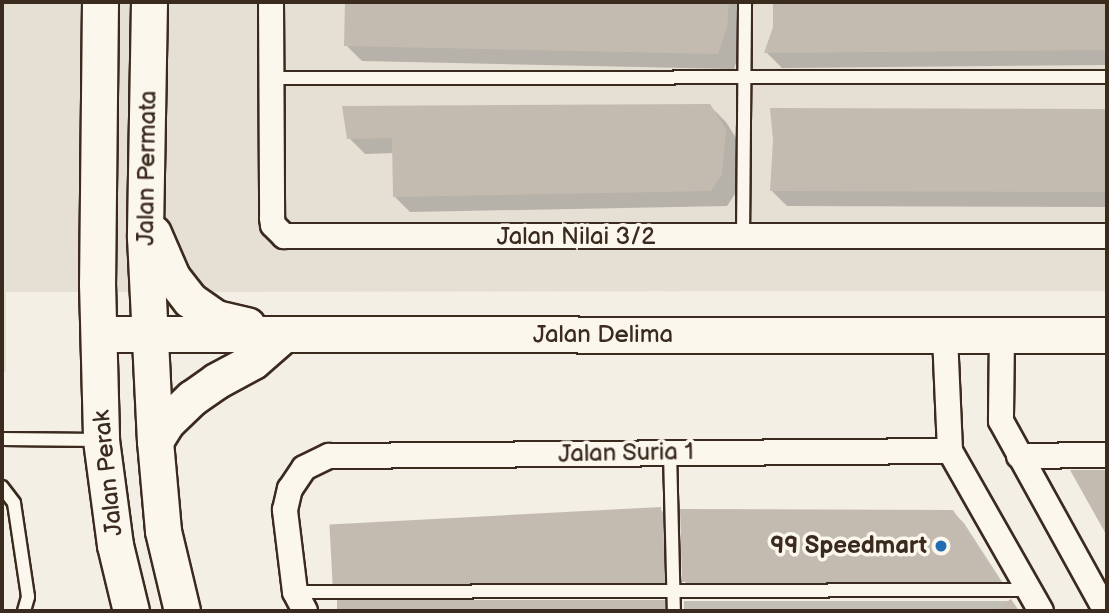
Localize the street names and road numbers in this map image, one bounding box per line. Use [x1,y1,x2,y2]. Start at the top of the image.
street label: Jalan Permata [131,90,163,246]
street label: Jalan Nilai 3/2 [497,223,655,251]
street label: Jalan Delima [533,321,673,349]
street label: Jalan Perak [87,409,129,537]
street label: Jalan Suria 1 [558,437,694,469]

